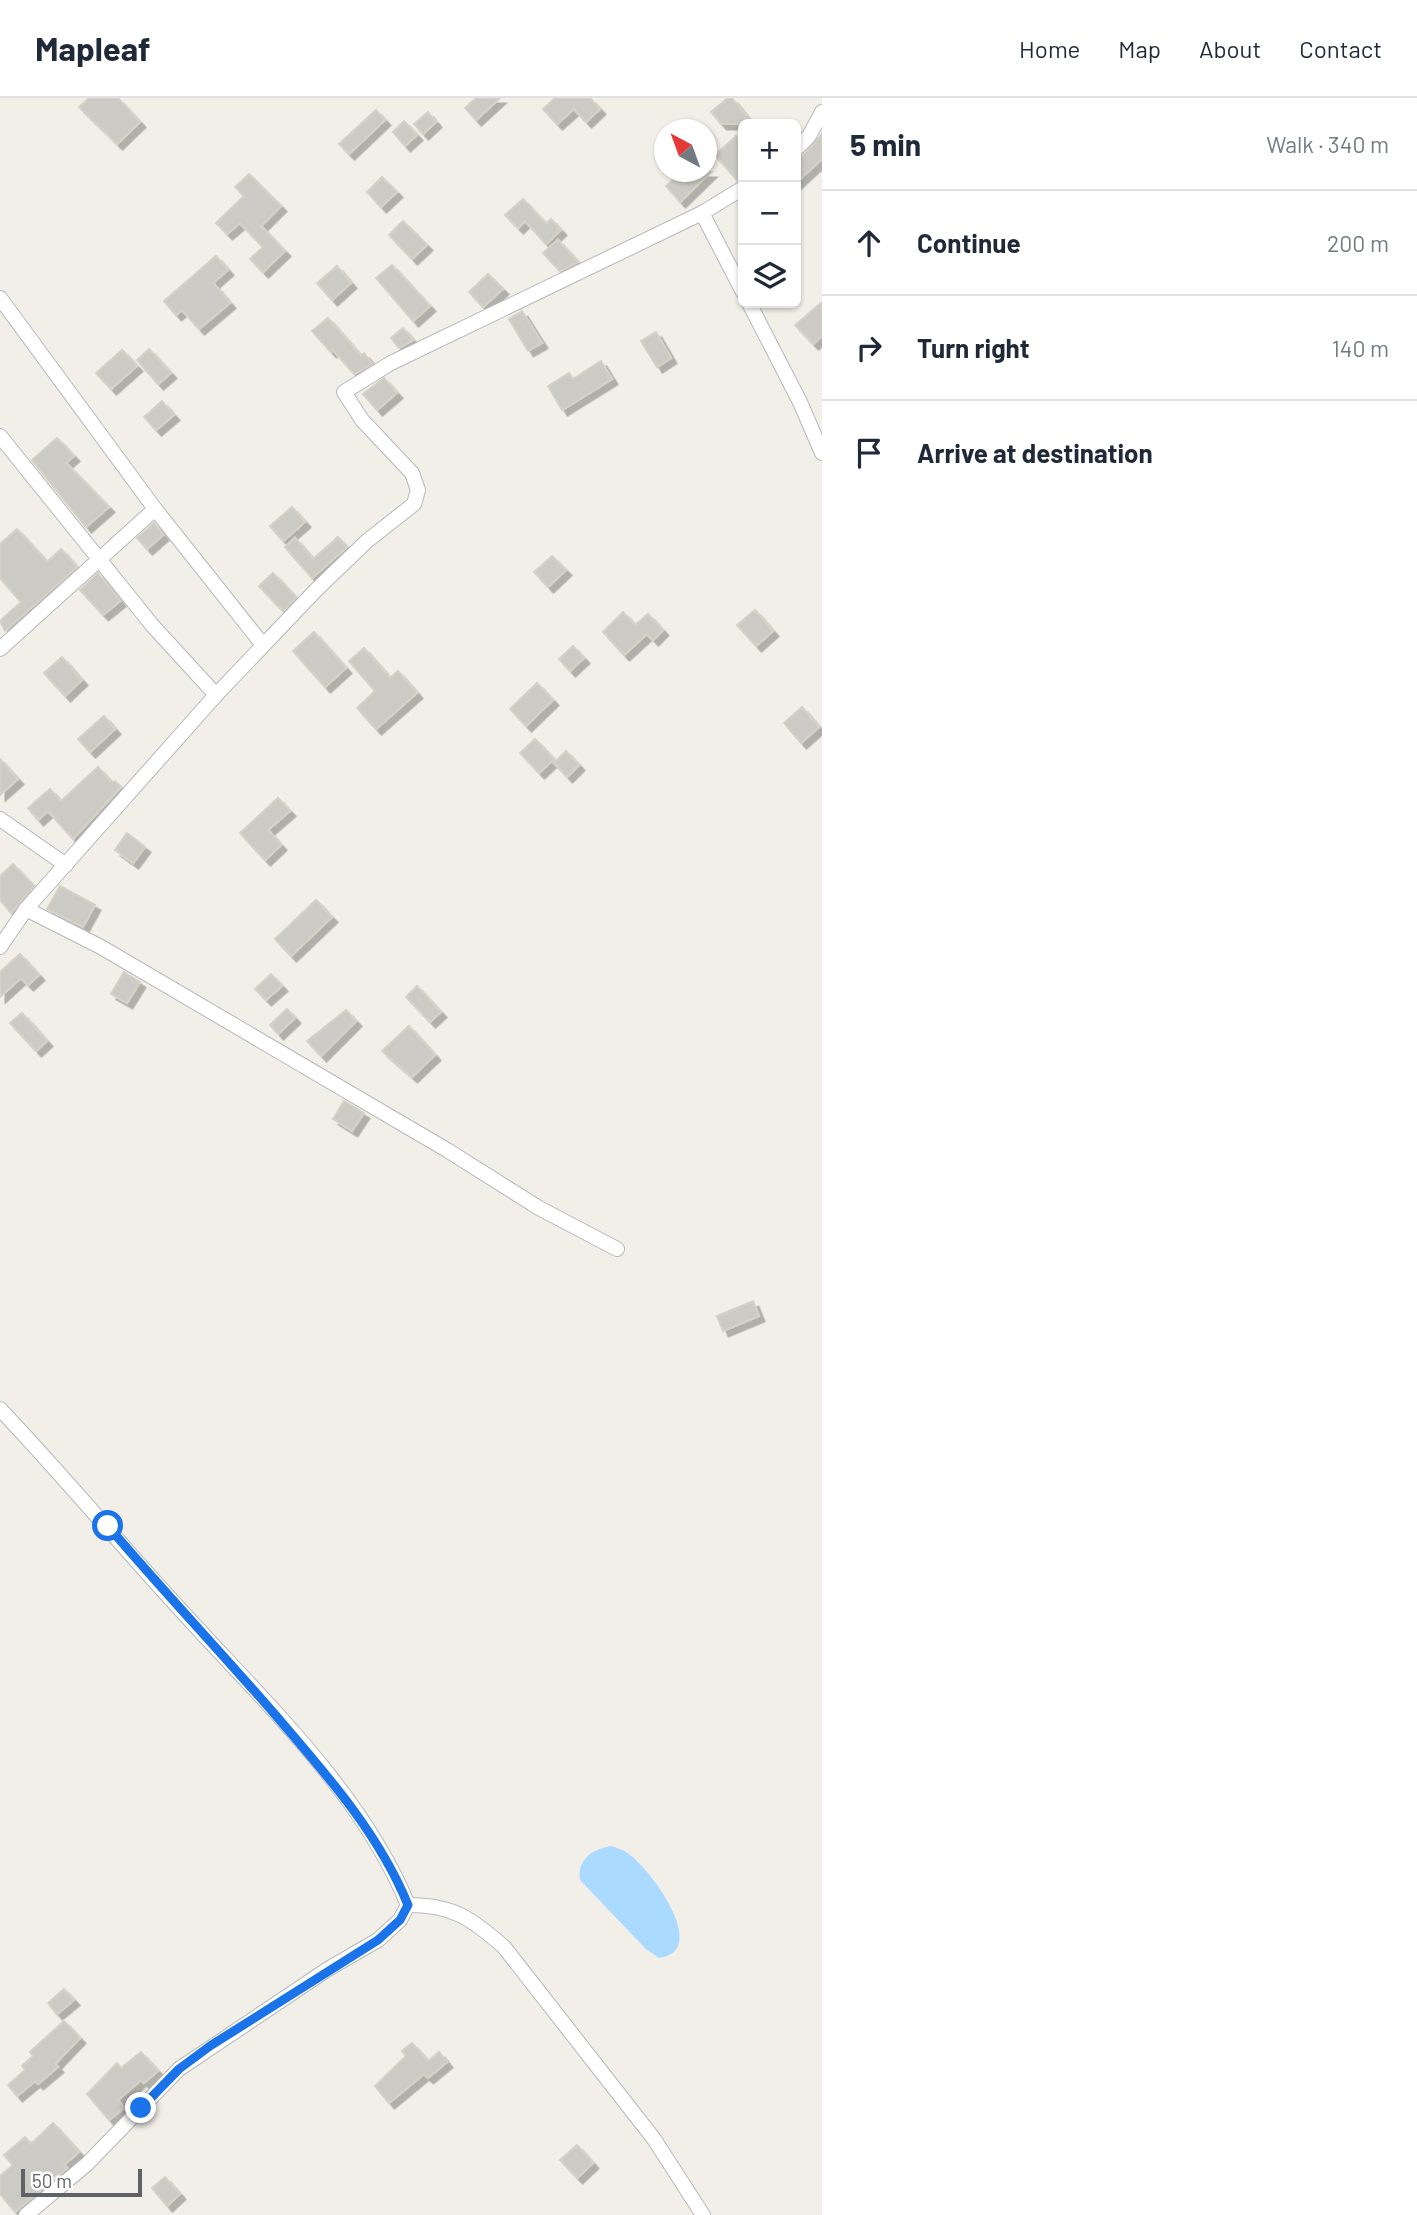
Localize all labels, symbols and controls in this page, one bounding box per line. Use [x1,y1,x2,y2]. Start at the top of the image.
text: Mapleaf [35,28,151,68]
text: Home [1019,34,1080,63]
text: Map [1118,34,1161,63]
text: About [1199,34,1261,63]
text: Contact [1299,34,1382,63]
north arrow [654,119,717,182]
map controls [738,119,801,308]
button: + [738,119,801,182]
text: 5 min [850,126,921,162]
text: Walk · 340 m [1266,130,1389,158]
button: − [738,182,801,245]
icon: ahead [850,224,888,262]
text: Continue [917,227,1021,258]
text: 200 m [1327,229,1389,257]
button: layers [738,245,801,308]
icon: right [850,329,888,367]
text: Turn right [917,332,1030,363]
text: 140 m [1332,334,1389,362]
icon: arrive [850,434,888,472]
text: Arrive at destination [917,437,1153,468]
route start [92,1510,123,1541]
route end [125,2092,156,2123]
scale bar [21,2166,142,2198]
text: 50 m [32,2169,72,2192]

